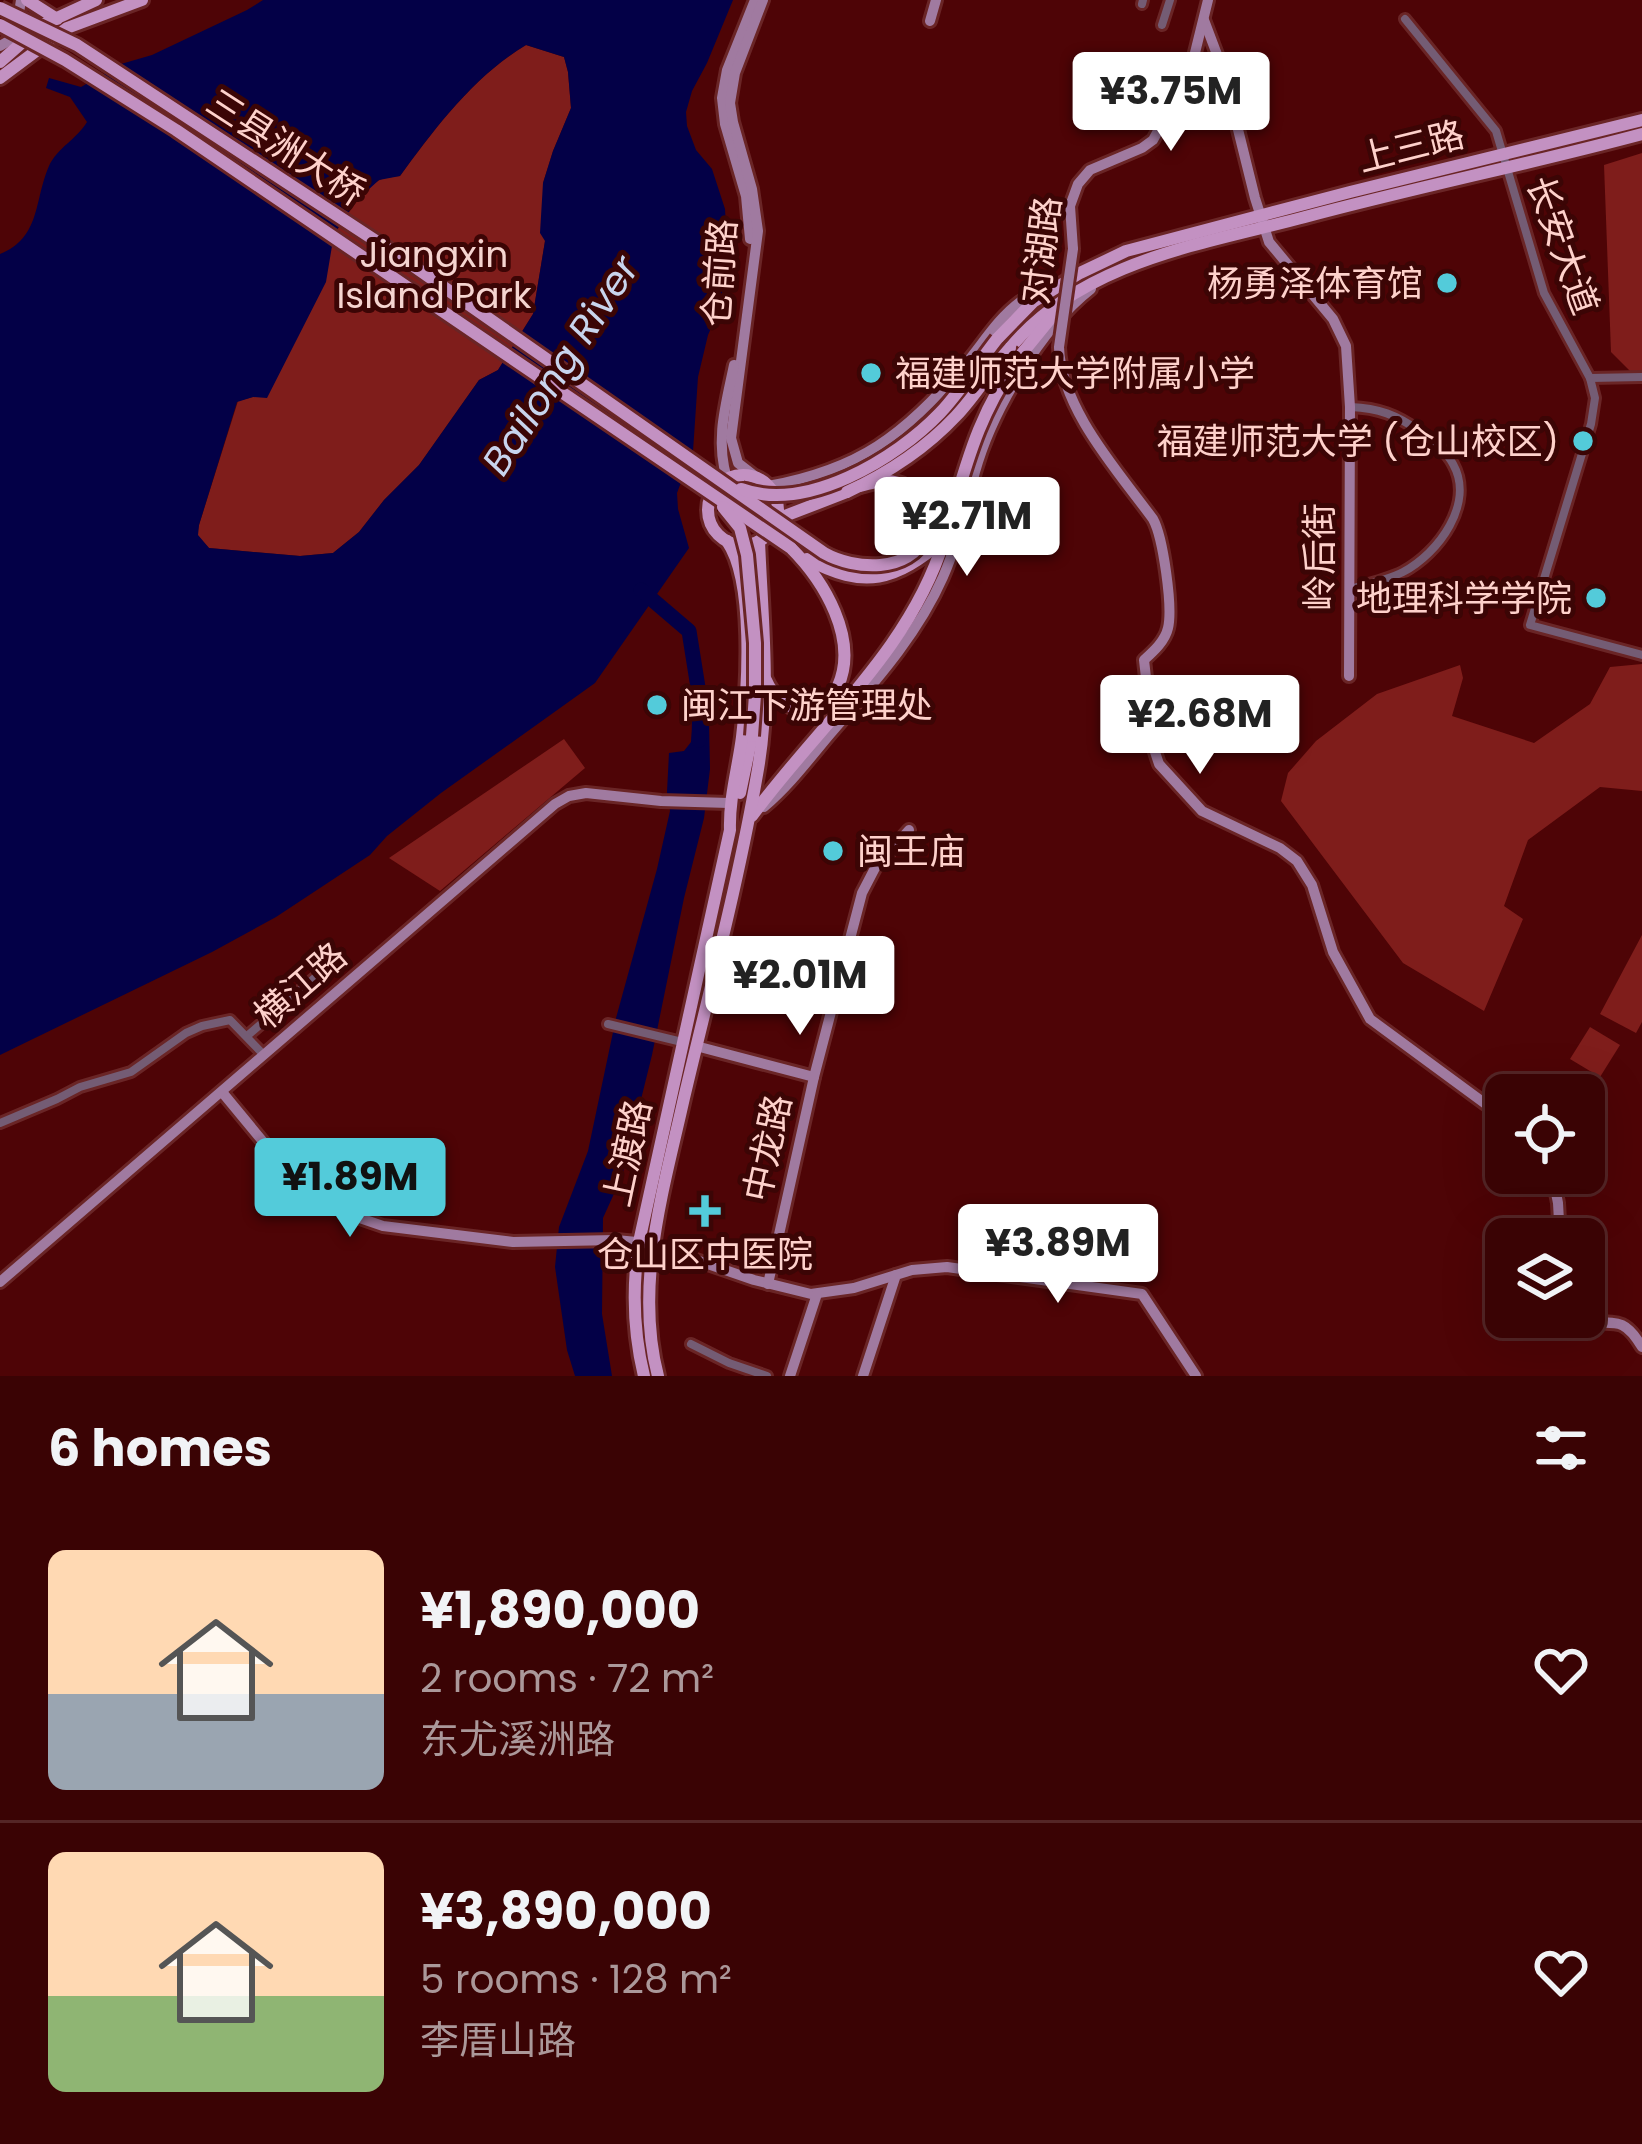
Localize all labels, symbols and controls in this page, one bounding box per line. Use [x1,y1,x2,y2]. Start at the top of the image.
pin: ¥3.75M [1073,52,1269,154]
text: ¥3.75M [1100,63,1242,118]
street label: 三县洲大桥 [196,77,375,218]
street label: 上三路 [1353,109,1470,184]
street label: 长安大道 [1514,169,1611,322]
street label: 对湖路 [1010,193,1073,307]
street label: 仓前路 [690,217,749,329]
park label: Jiangxin Island Park [337,229,532,321]
water label: Bailong River [469,244,653,486]
place label: 杨勇泽体育馆 [1207,258,1423,309]
marker: 杨勇泽体育馆 [1434,270,1460,296]
place label: 福建师范大学附属小学 [895,348,1255,399]
marker: 福建师范大学附属小学 [858,360,884,386]
place label: 福建师范大学 (仓山校区) [1157,416,1559,467]
marker: 福建师范大学 (仓山校区) [1570,428,1596,454]
pin: ¥2.71M [869,477,1065,579]
text: ¥2.71M [902,488,1032,543]
street label: 岭后街 [1294,503,1345,611]
place label: 地理科学学院 [1356,573,1572,624]
marker: 地理科学学院 [1583,585,1609,611]
pin: ¥2.68M [1102,675,1298,777]
place label: 闽江下游管理处 [681,680,933,731]
text: ¥2.68M [1127,686,1273,741]
marker: 闽江下游管理处 [644,692,670,718]
place label: 闽王庙 [857,826,965,877]
marker: 闽王庙 [820,838,846,864]
street label: 横江路 [243,931,358,1040]
pin: ¥2.01M [702,936,898,1038]
text: ¥2.01M [732,947,868,1002]
map controls [1485,1074,1605,1338]
button: locate [1485,1074,1605,1194]
street label: 中龙路 [731,1090,804,1206]
street label: 上渡路 [591,1095,664,1211]
pin: ¥1.89M [252,1138,448,1240]
text: ¥1.89M [282,1149,418,1204]
marker: 仓山区中医院 [689,1195,721,1227]
pin: ¥3.89M [960,1204,1156,1306]
text: ¥3.89M [985,1215,1131,1270]
button: layers [1485,1218,1605,1338]
place label: 仓山区中医院 [597,1229,813,1280]
text: 6 homes [48,1412,272,1484]
icon: filters [1528,1415,1594,1481]
text: ¥1,890,000 [420,1574,700,1646]
icon: home [144,1598,288,1742]
icon: heart [1528,1637,1594,1703]
text: 2 rooms · 72 m² [420,1651,714,1706]
text: 东尤溪洲路 [420,1712,615,1767]
text: ¥3,890,000 [420,1875,712,1947]
icon: home [144,1900,288,2044]
icon: heart [1528,1939,1594,2005]
text: 5 rooms · 128 m² [420,1952,732,2007]
text: 李厝山路 [420,2013,576,2068]

